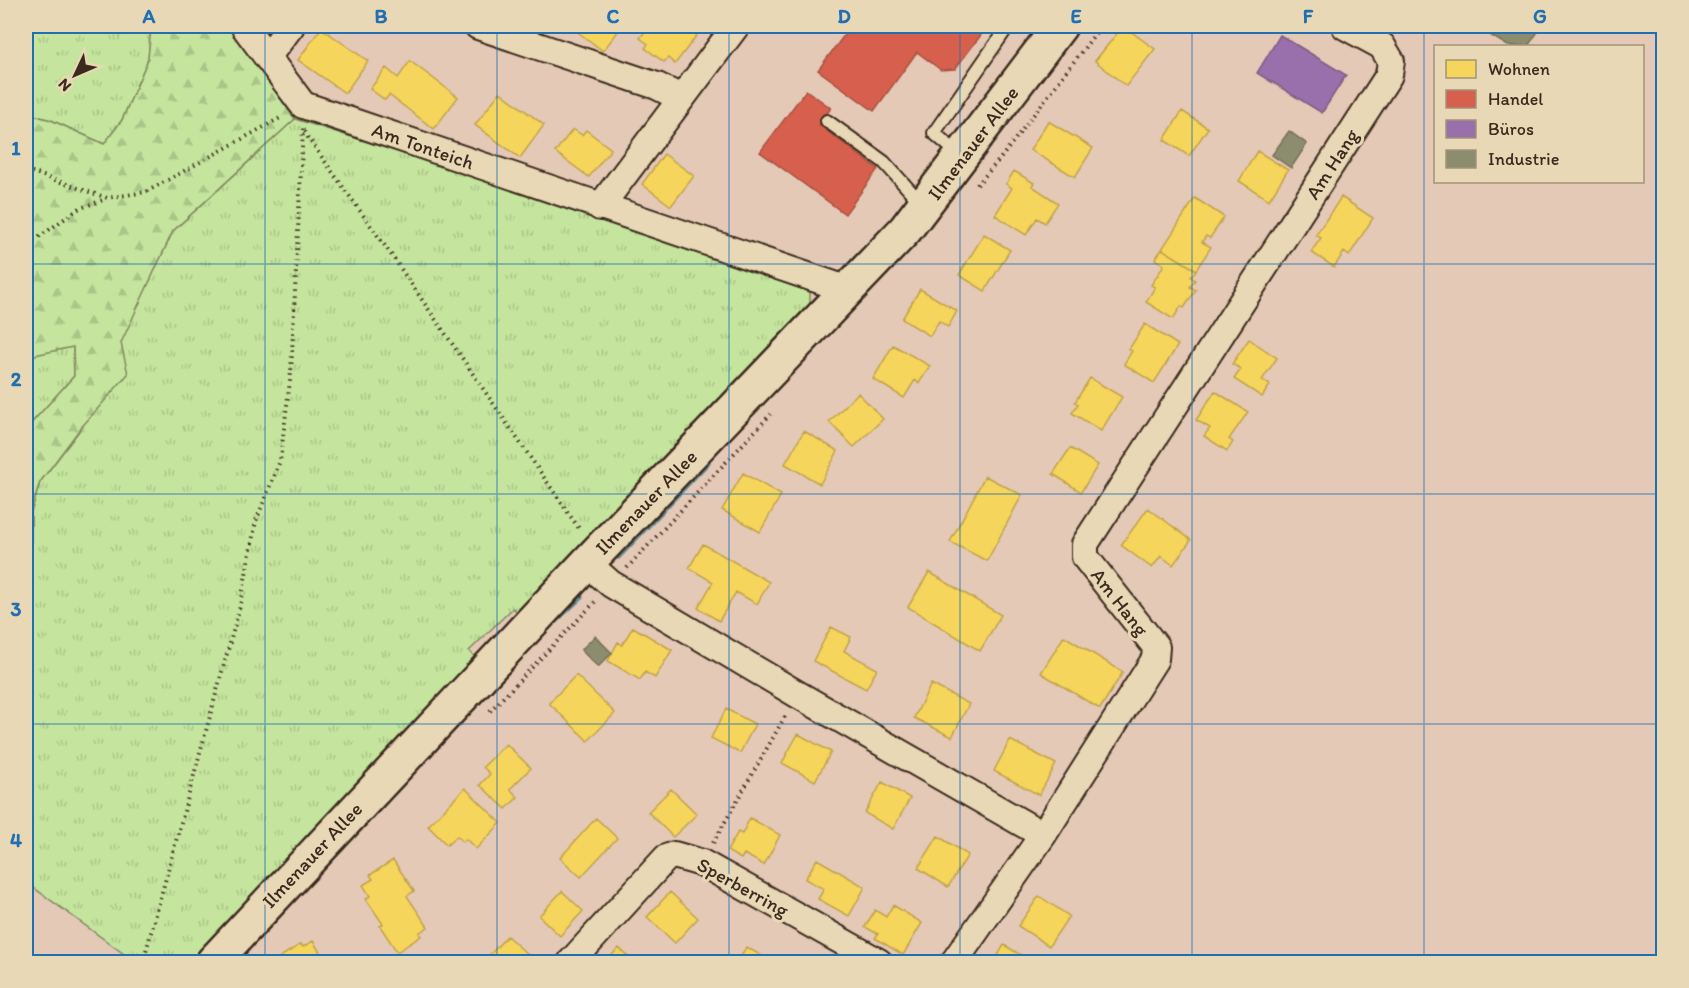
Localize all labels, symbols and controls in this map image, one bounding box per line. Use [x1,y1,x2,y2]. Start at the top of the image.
text: A [142,4,156,28]
text: B [375,4,388,28]
text: C [607,4,620,28]
text: D [837,4,851,28]
text: E [1070,4,1082,28]
text: F [1303,4,1314,28]
text: G [1533,4,1547,28]
north arrow [45,45,105,105]
legend [1434,45,1644,183]
text: Wohnen [1488,58,1550,80]
text: N [54,75,75,96]
street label: Ilmenauer Allee [922,81,1024,205]
text: Handel [1488,88,1543,110]
street label: Am Tonteich [369,117,477,175]
text: Büros [1488,118,1534,140]
street label: Am Hang [1300,124,1364,204]
text: 1 [11,136,21,160]
text: Industrie [1488,148,1559,170]
text: 2 [11,367,22,391]
street label: Ilmenauer Allee [590,445,702,559]
street label: Am Hang [1086,563,1154,641]
text: 3 [11,597,22,621]
street label: Ilmenauer Allee [257,797,367,913]
text: 4 [10,828,22,852]
street label: Sperberring [693,852,794,922]

